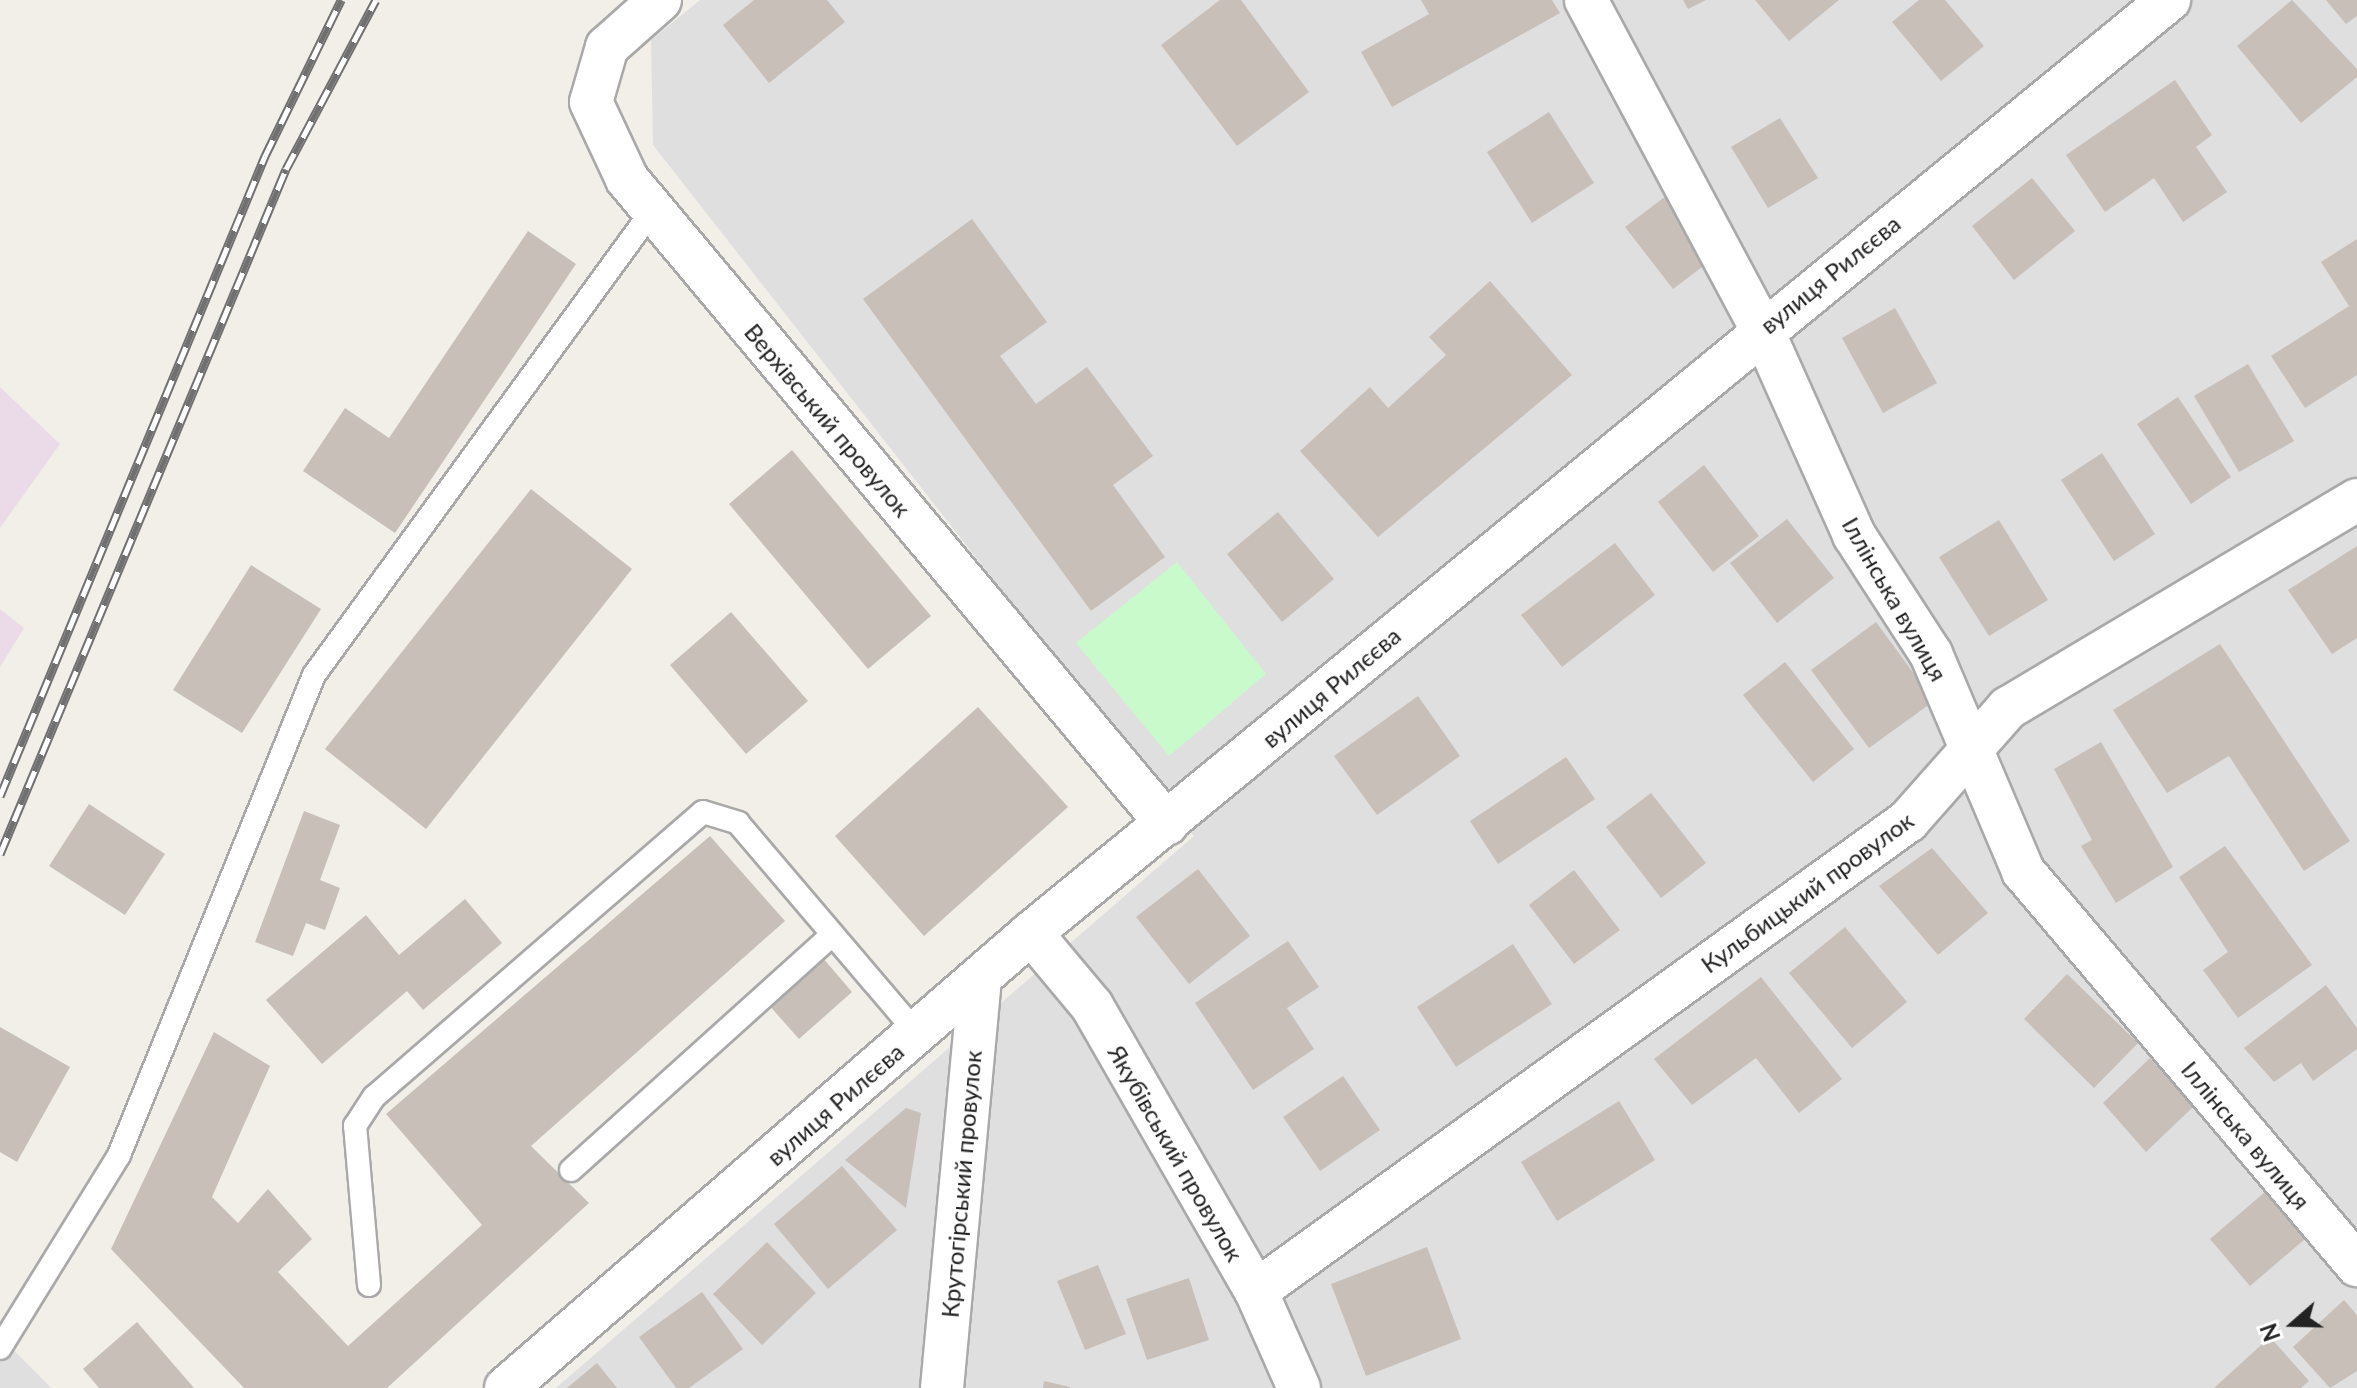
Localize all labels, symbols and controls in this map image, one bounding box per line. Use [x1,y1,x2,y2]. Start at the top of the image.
street label: вулиця Рилєєва [1754,209,1906,339]
street label: Верхівський провулок [739,318,917,522]
street label: Іллінська вулиця [1836,512,1954,686]
street label: вулиця Рилєєва [1256,621,1406,753]
street label: Кульбицький провулок [1695,805,1919,979]
street label: вулиця Рилєєва [761,1037,909,1171]
street label: Якубівський провулок [1102,1040,1250,1266]
street label: Крутогірський провулок [935,1049,987,1319]
street label: Іллінська вулиця [2176,1055,2316,1215]
north arrow [2253,1284,2333,1364]
text: N [2254,1320,2286,1345]

